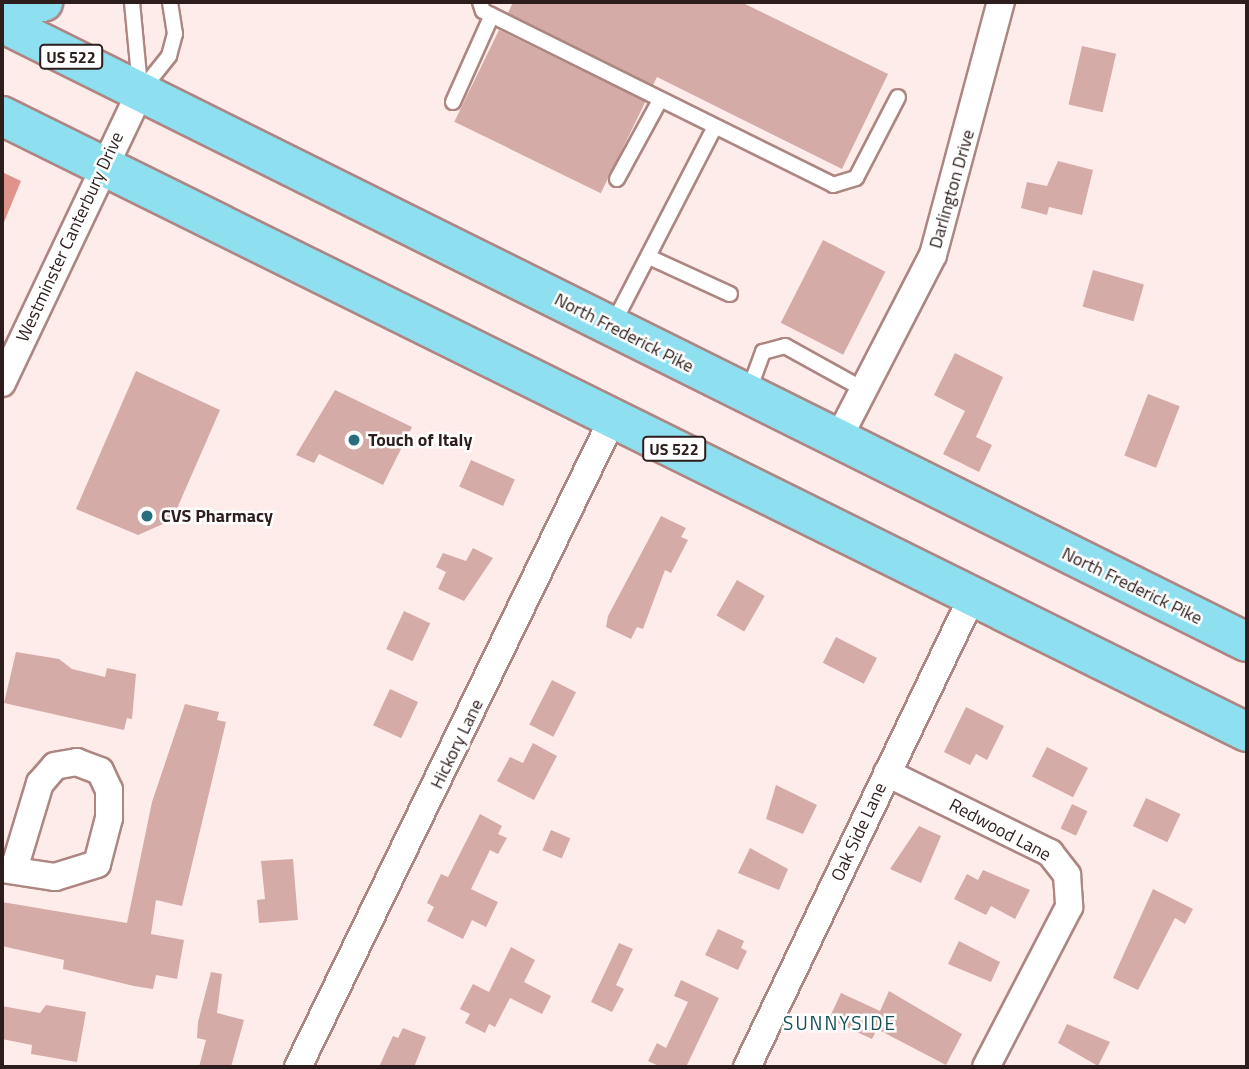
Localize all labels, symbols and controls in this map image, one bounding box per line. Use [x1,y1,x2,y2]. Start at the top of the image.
road number: US 522 [38,44,104,69]
street label: Darlington Drive [925,127,979,251]
street label: Westminster Canterbury Drive [12,129,128,345]
street label: North Frederick Pike [551,289,697,377]
place label: Touch of Italy [368,429,472,451]
marker: Touch of Italy [346,432,362,448]
road number: US 522 [641,436,707,462]
place label: CVS Pharmacy [161,505,273,527]
marker: CVS Pharmacy [139,508,155,524]
street label: North Frederick Pike [1058,543,1206,629]
street label: Hickory Lane [426,696,488,792]
street label: Oak Side Lane [827,779,891,885]
street label: Redwood Lane [945,794,1055,866]
district label: SUNNYSIDE [784,1012,896,1034]

